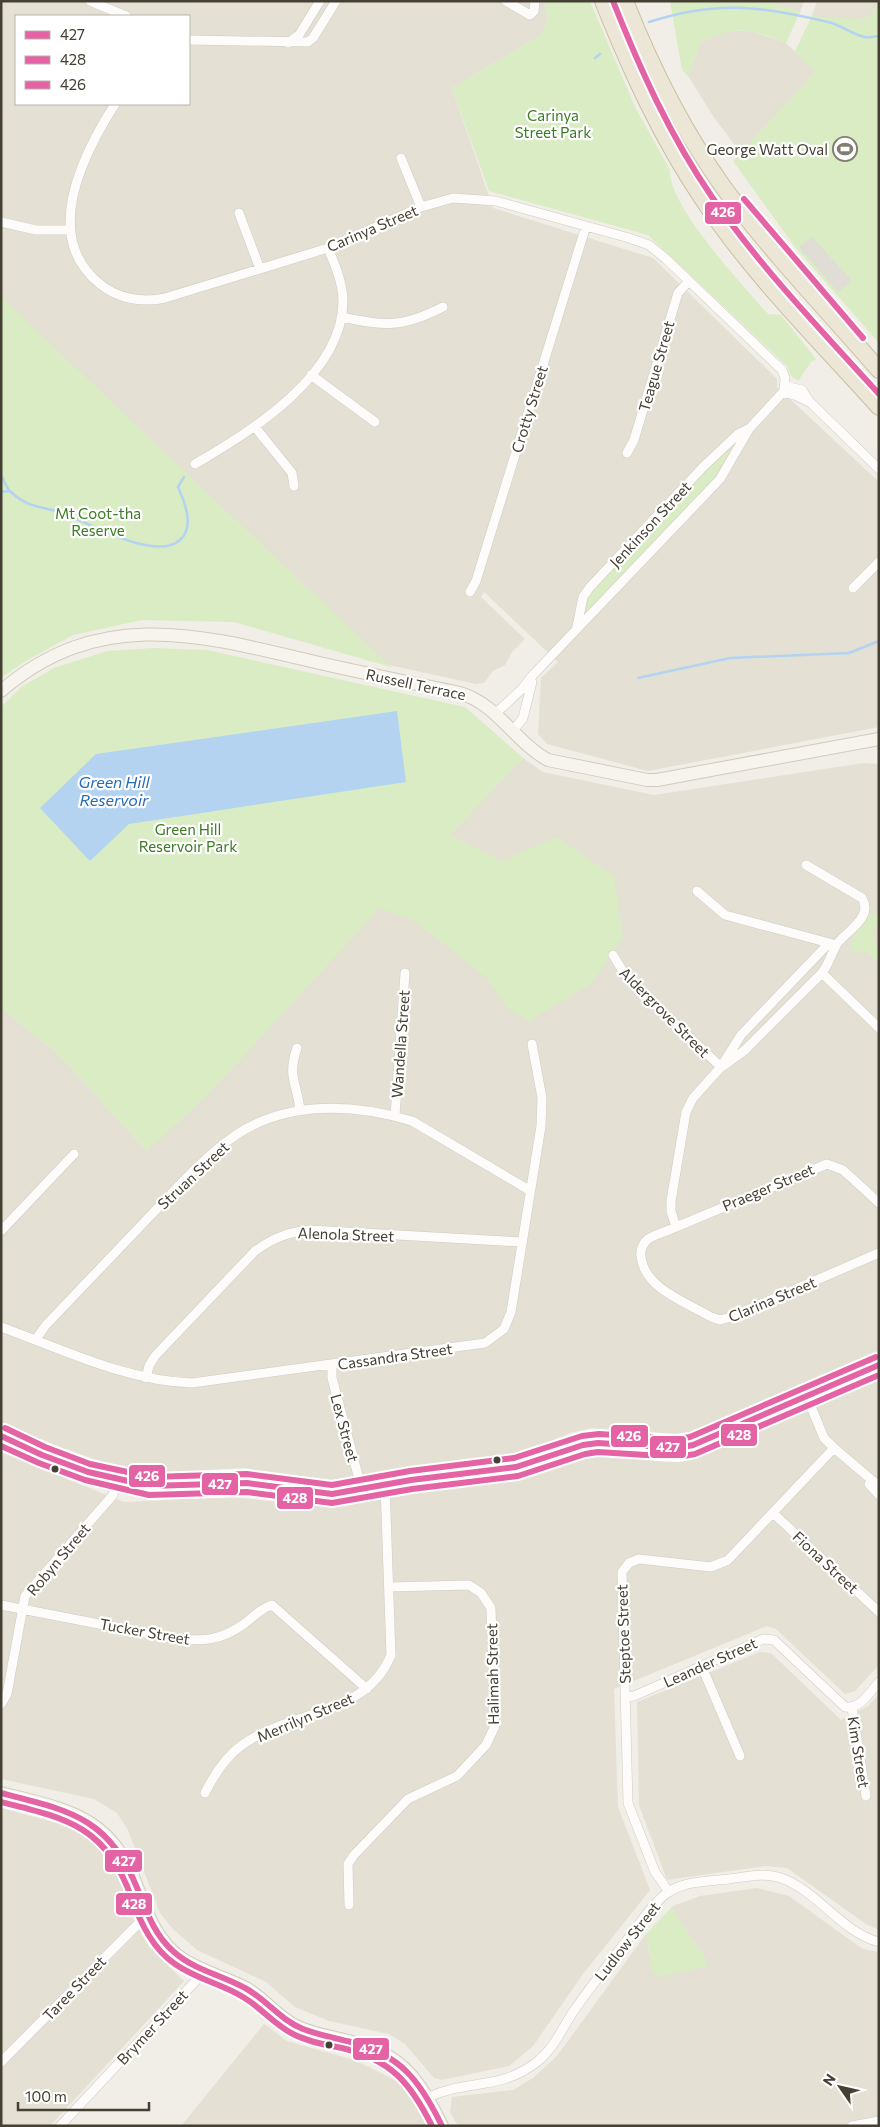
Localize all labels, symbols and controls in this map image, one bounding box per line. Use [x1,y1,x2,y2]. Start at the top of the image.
legend [15,15,190,105]
text: 427 [60,25,85,43]
text: 428 [60,50,86,68]
text: 426 [60,75,86,93]
park label: Carinya Street Park [515,106,591,141]
sports icon: George Watt Oval [832,136,858,162]
place label: George Watt Oval [706,140,828,158]
street label: Carinya Street [324,201,420,255]
line badge: 426 [704,201,742,225]
text: 426 [711,203,736,220]
street label: Teague Street [634,318,678,414]
street label: Crotty Street [507,363,551,455]
street label: Jenkinson Street [606,477,694,571]
park label: Mt Coot-tha Reserve [55,504,141,539]
street label: Russell Terrace [364,665,468,703]
water label: Green Hill Reservoir [78,772,151,809]
park label: Green Hill Reservoir Park [139,820,237,855]
street label: Aldergrove Street [616,963,714,1061]
street label: Wandella Street [387,989,413,1099]
street label: Struan Street [154,1137,232,1213]
street label: Praeger Street [719,1160,817,1214]
street label: Alenola Street [297,1223,395,1245]
street label: Clarina Street [725,1272,819,1326]
street label: Cassandra Street [336,1339,454,1373]
street label: Lex Street [327,1392,363,1464]
line badge: 428 [720,1423,758,1447]
line badge: 426 [610,1424,649,1448]
text: 428 [726,1426,752,1443]
text: 426 [617,1427,642,1444]
line badge: 427 [649,1435,687,1459]
text: 427 [656,1438,680,1455]
unlabelled marker [492,1455,502,1465]
unlabelled marker [50,1464,60,1474]
line badge: 426 [128,1464,166,1488]
text: 426 [135,1467,160,1484]
line badge: 427 [201,1472,239,1496]
text: 427 [208,1475,232,1492]
line badge: 428 [276,1486,314,1510]
text: 428 [282,1489,308,1506]
street label: Robyn Street [23,1519,93,1599]
street label: Fiona Street [789,1527,863,1597]
street label: Steptoe Street [612,1584,634,1684]
street label: Tucker Street [99,1614,191,1648]
street label: Halimah Street [482,1623,502,1725]
street label: Leander Street [660,1633,760,1691]
street label: Merrilyn Street [254,1688,356,1746]
street label: Kim Street [844,1715,874,1789]
line badge: 427 [104,1849,143,1873]
text: 427 [112,1852,136,1869]
line badge: 428 [115,1892,153,1916]
text: 428 [121,1895,147,1912]
street label: Ludlow Street [591,1898,663,1984]
street label: Taree Street [39,1952,109,2024]
street label: Brymer Street [113,1986,191,2068]
line badge: 427 [352,2037,390,2061]
unlabelled marker [324,2040,334,2050]
text: 427 [359,2040,383,2057]
north arrow [815,2062,865,2112]
text: N [819,2070,839,2089]
scale bar [18,2080,149,2112]
text: 100 m [25,2087,67,2105]

